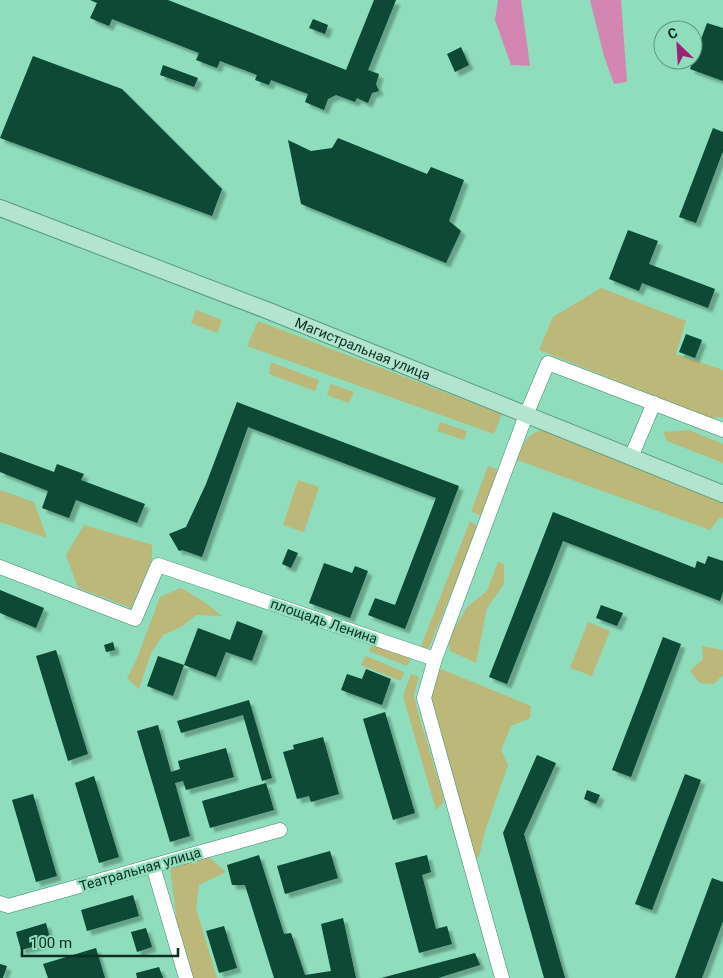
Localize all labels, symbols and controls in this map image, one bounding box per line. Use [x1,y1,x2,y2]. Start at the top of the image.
north arrow [653,20,703,70]
text: С [665,24,680,42]
street label: Магистральная улица [293,314,433,383]
street label: площадь Ленина [268,595,380,647]
street label: Театральная улица [77,844,203,894]
scale bar [22,926,179,958]
text: 100 m [30,934,72,952]

